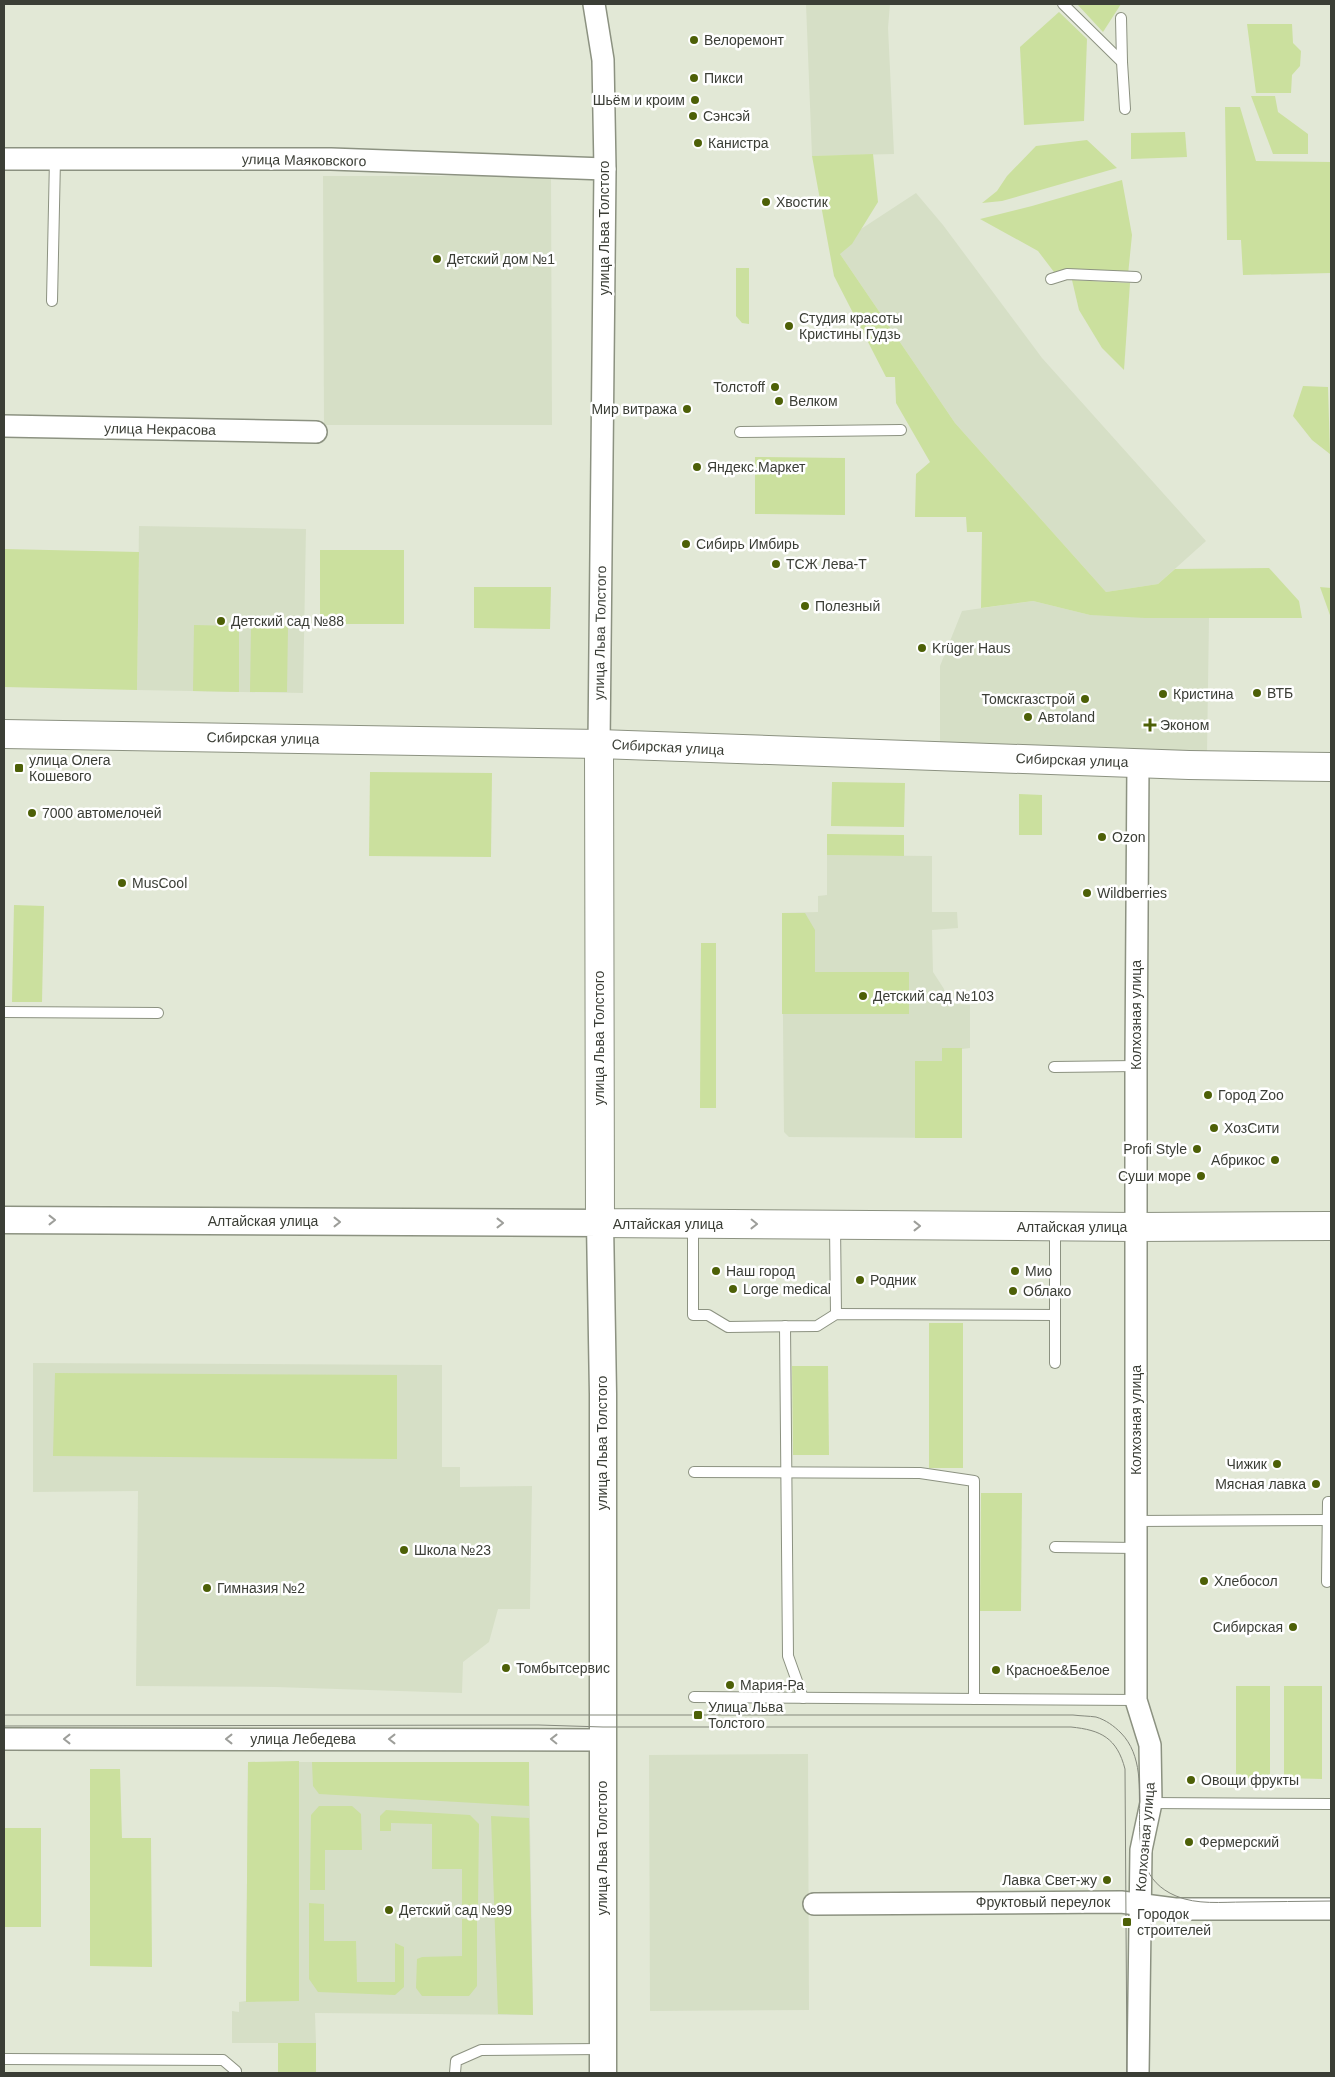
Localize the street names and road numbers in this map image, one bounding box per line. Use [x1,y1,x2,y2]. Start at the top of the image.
street label: улица Маяковского [242,151,367,169]
street label: улица Льва Толстого [596,161,612,295]
street label: улица Некрасова [104,420,216,438]
street label: улица Льва Толстого [591,565,609,700]
street label: Сибирская улица [207,729,320,747]
street label: Сибирская улица [611,736,725,758]
street label: Сибирская улица [1015,750,1129,770]
street label: Колхозная улица [1128,960,1144,1070]
street label: улица Льва Толстого [591,971,607,1105]
street label: Алтайская улица [208,1213,318,1229]
street label: Алтайская улица [613,1216,723,1232]
street label: Алтайская улица [1017,1219,1127,1235]
street label: Колхозная улица [1128,1365,1144,1475]
street label: улица Льва Толстого [594,1376,610,1510]
street label: улица Лебедева [250,1731,356,1747]
street label: улица Льва Толстого [594,1781,610,1915]
street label: Колхозная улица [1132,1781,1158,1893]
street label: Фруктовый переулок [976,1894,1111,1910]

